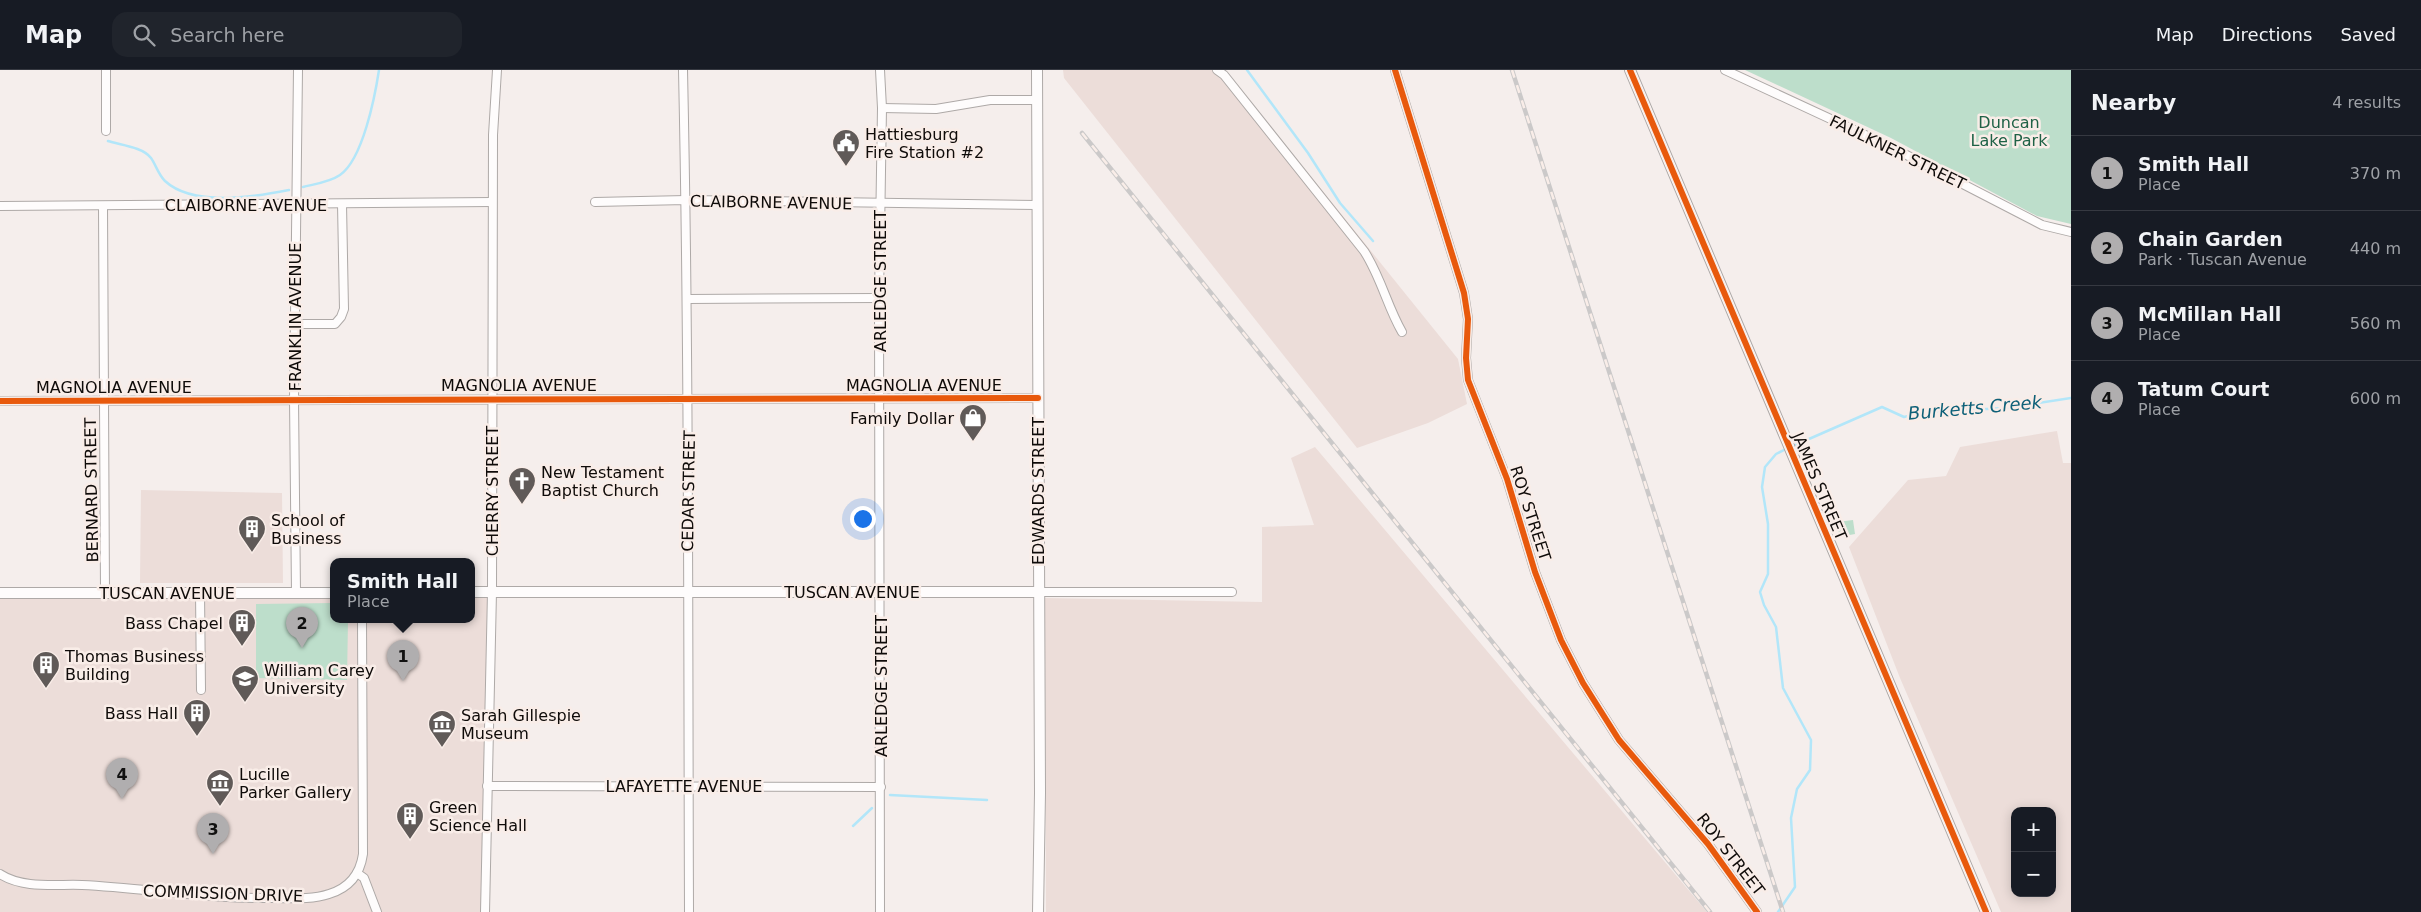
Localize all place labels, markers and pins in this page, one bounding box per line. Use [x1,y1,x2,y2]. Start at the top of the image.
place label: Hattiesburg Fire Station #2 [865,125,984,162]
public building icon: Hattiesburg Fire Station #2 [831,128,861,167]
shop icon: Family Dollar [958,403,988,442]
place label: Family Dollar [850,409,954,428]
place label: New Testament Baptist Church [541,463,664,500]
church icon: New Testament Baptist Church [507,466,537,505]
place label: School of Business [271,511,345,548]
building icon: School of Business [237,514,267,553]
pin: 2 [286,607,318,648]
building icon: Bass Chapel [227,608,257,647]
place label: Bass Chapel [125,614,223,633]
pin: 1 [387,640,419,681]
place label: Thomas Business Building [64,647,204,684]
building icon: Thomas Business Building [31,650,61,689]
place label: William Carey University [264,661,374,698]
school or university icon: William Carey University [230,664,260,703]
building icon: Bass Hall [182,698,212,737]
place label: Bass Hall [105,704,178,723]
place label: Sarah Gillespie Museum [461,706,581,743]
museum icon: Sarah Gillespie Museum [427,709,457,748]
pin: 4 [106,758,138,799]
place label: Lucille Parker Gallery [239,765,352,802]
museum icon: Lucille Parker Gallery [205,768,235,807]
place label: Green Science Hall [429,798,527,835]
building icon: Green Science Hall [395,801,425,840]
pin: 3 [197,813,229,854]

